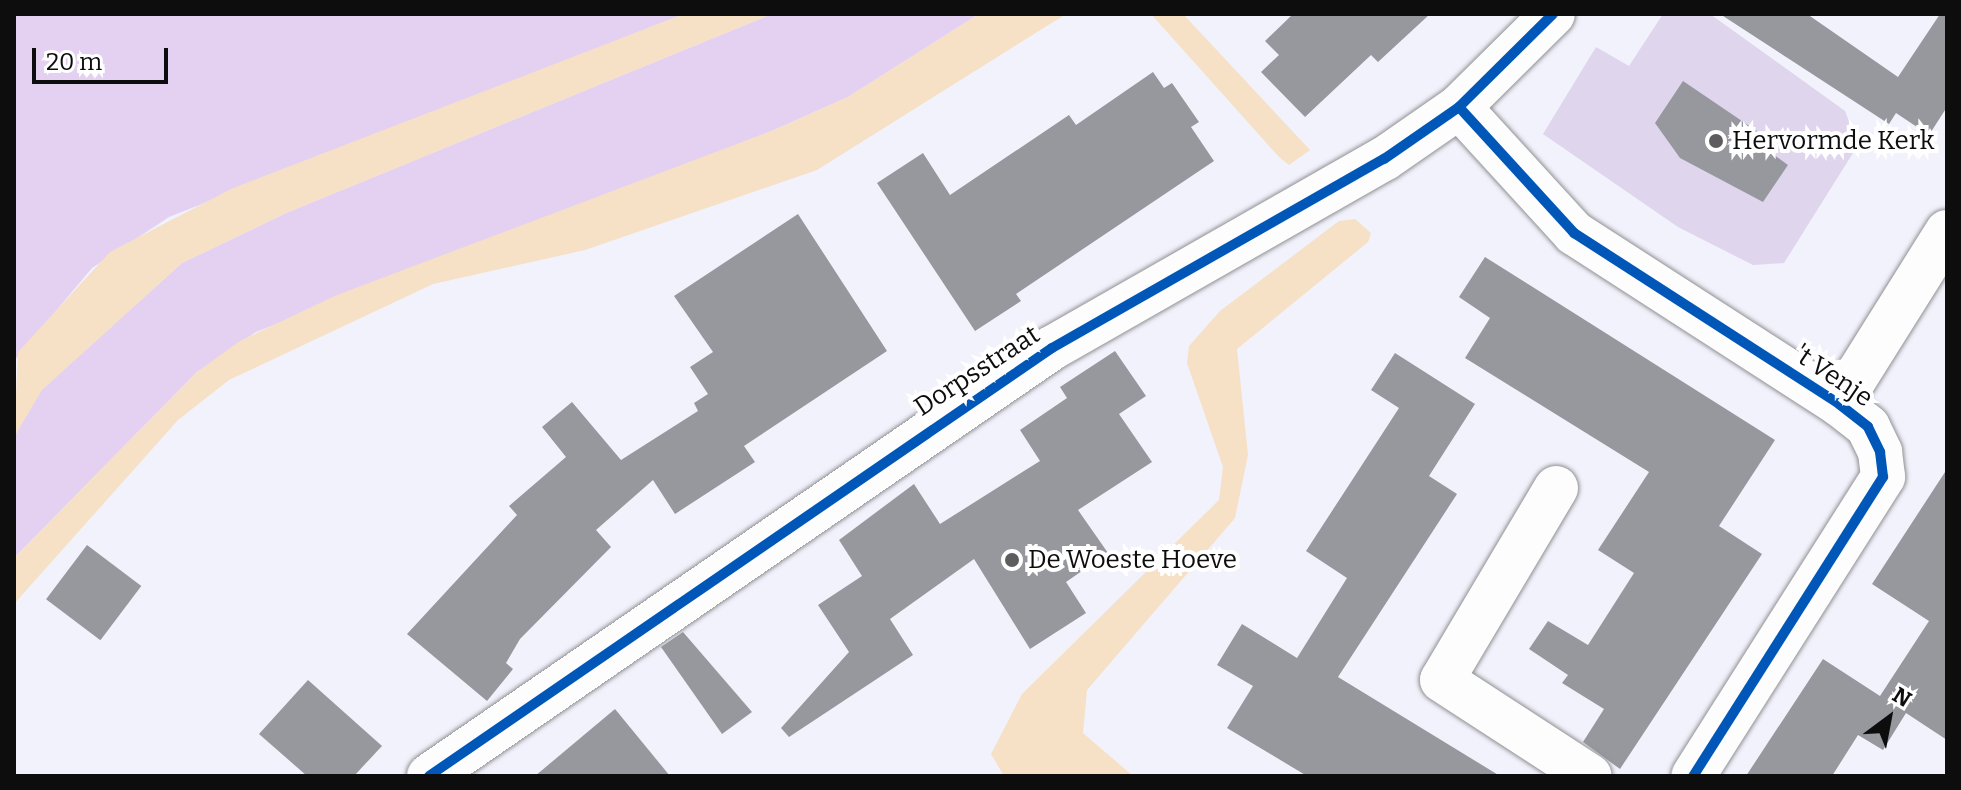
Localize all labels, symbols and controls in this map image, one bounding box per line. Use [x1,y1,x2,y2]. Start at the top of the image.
scale bar [36,32,172,82]
text: 20 m [46,48,102,76]
place label: Hervormde Kerk [1732,125,1934,157]
marker: Hervormde Kerk [1707,132,1725,150]
street label: Dorpsstraat [909,319,1045,423]
street label: 't Venje [1788,338,1878,414]
place label: De Woeste Hoeve [1028,544,1237,576]
marker: De Woeste Hoeve [1003,551,1021,569]
north arrow [1849,678,1929,758]
text: N [1888,681,1916,713]

